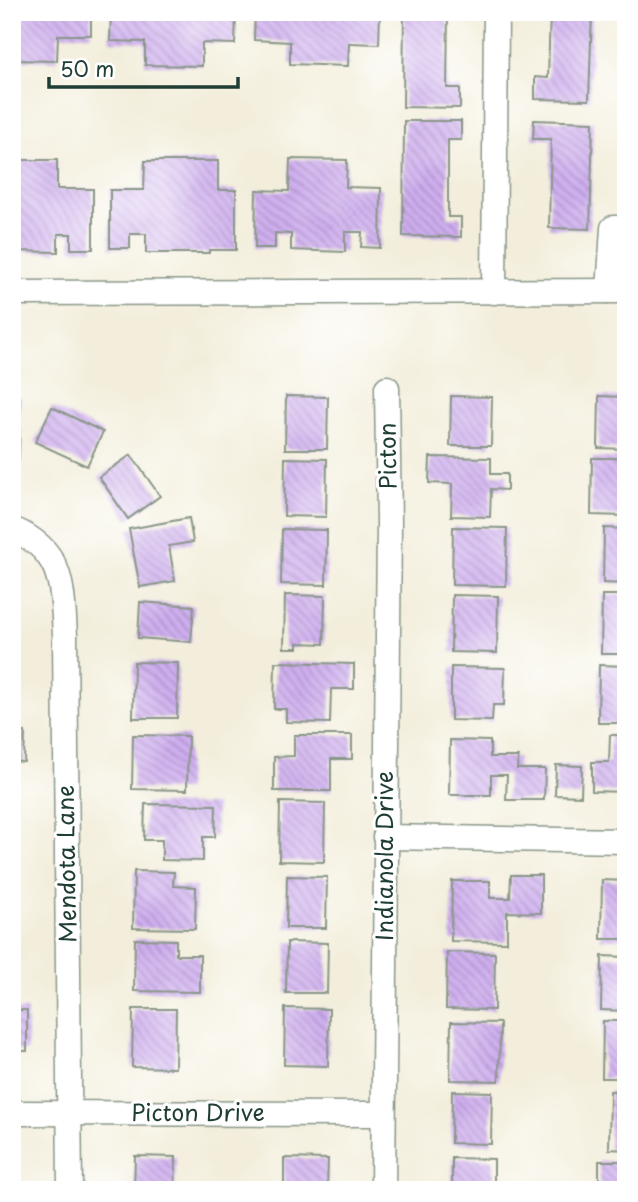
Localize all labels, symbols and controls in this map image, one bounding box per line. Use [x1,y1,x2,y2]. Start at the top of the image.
scale bar [49,46,238,90]
text: 50 m [60,52,114,84]
street label: Picton [368,422,405,490]
street label: Indianola Drive [366,771,401,941]
street label: Mendota Lane [47,785,84,943]
street label: Picton Drive [131,1094,265,1129]

